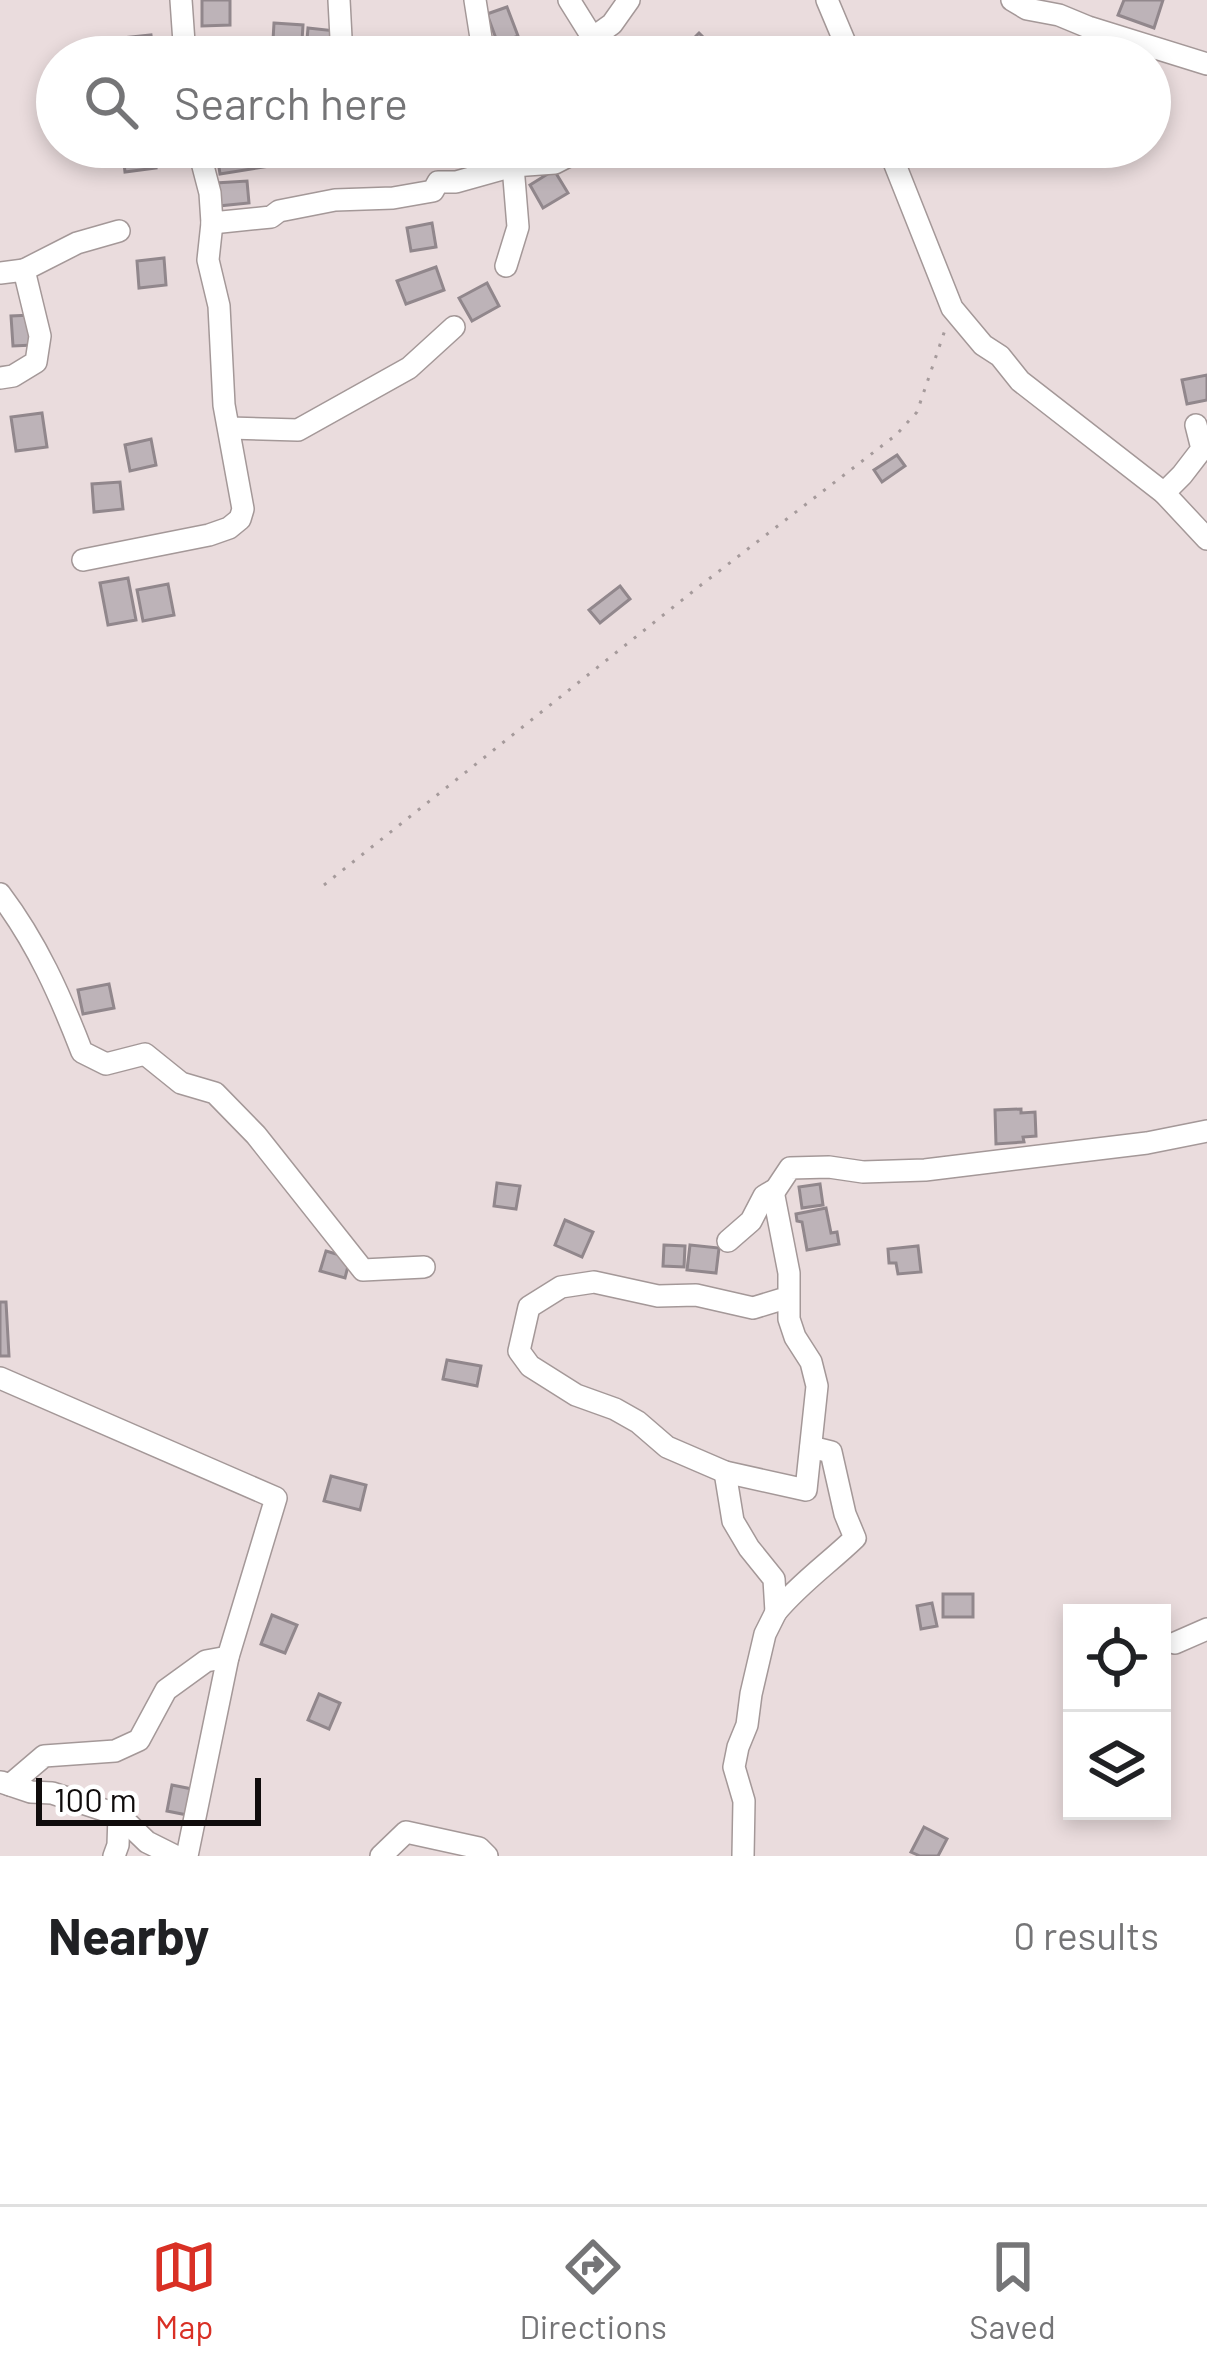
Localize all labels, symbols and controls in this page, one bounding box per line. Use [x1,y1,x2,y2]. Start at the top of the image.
search box [36,36,1171,168]
icon: search [78,69,144,135]
text: Search here [174,75,408,129]
map controls [1063,1604,1171,1820]
button: locate [1063,1604,1171,1712]
button: layers [1063,1712,1171,1820]
scale bar [36,1772,261,1825]
text: 100 m [54,1779,137,1819]
text: Nearby [48,1904,209,1965]
text: 0 results [1013,1911,1159,1958]
tab: Map [151,2234,217,2346]
tab: Directions [519,2234,667,2346]
tab: Saved [969,2234,1056,2346]

